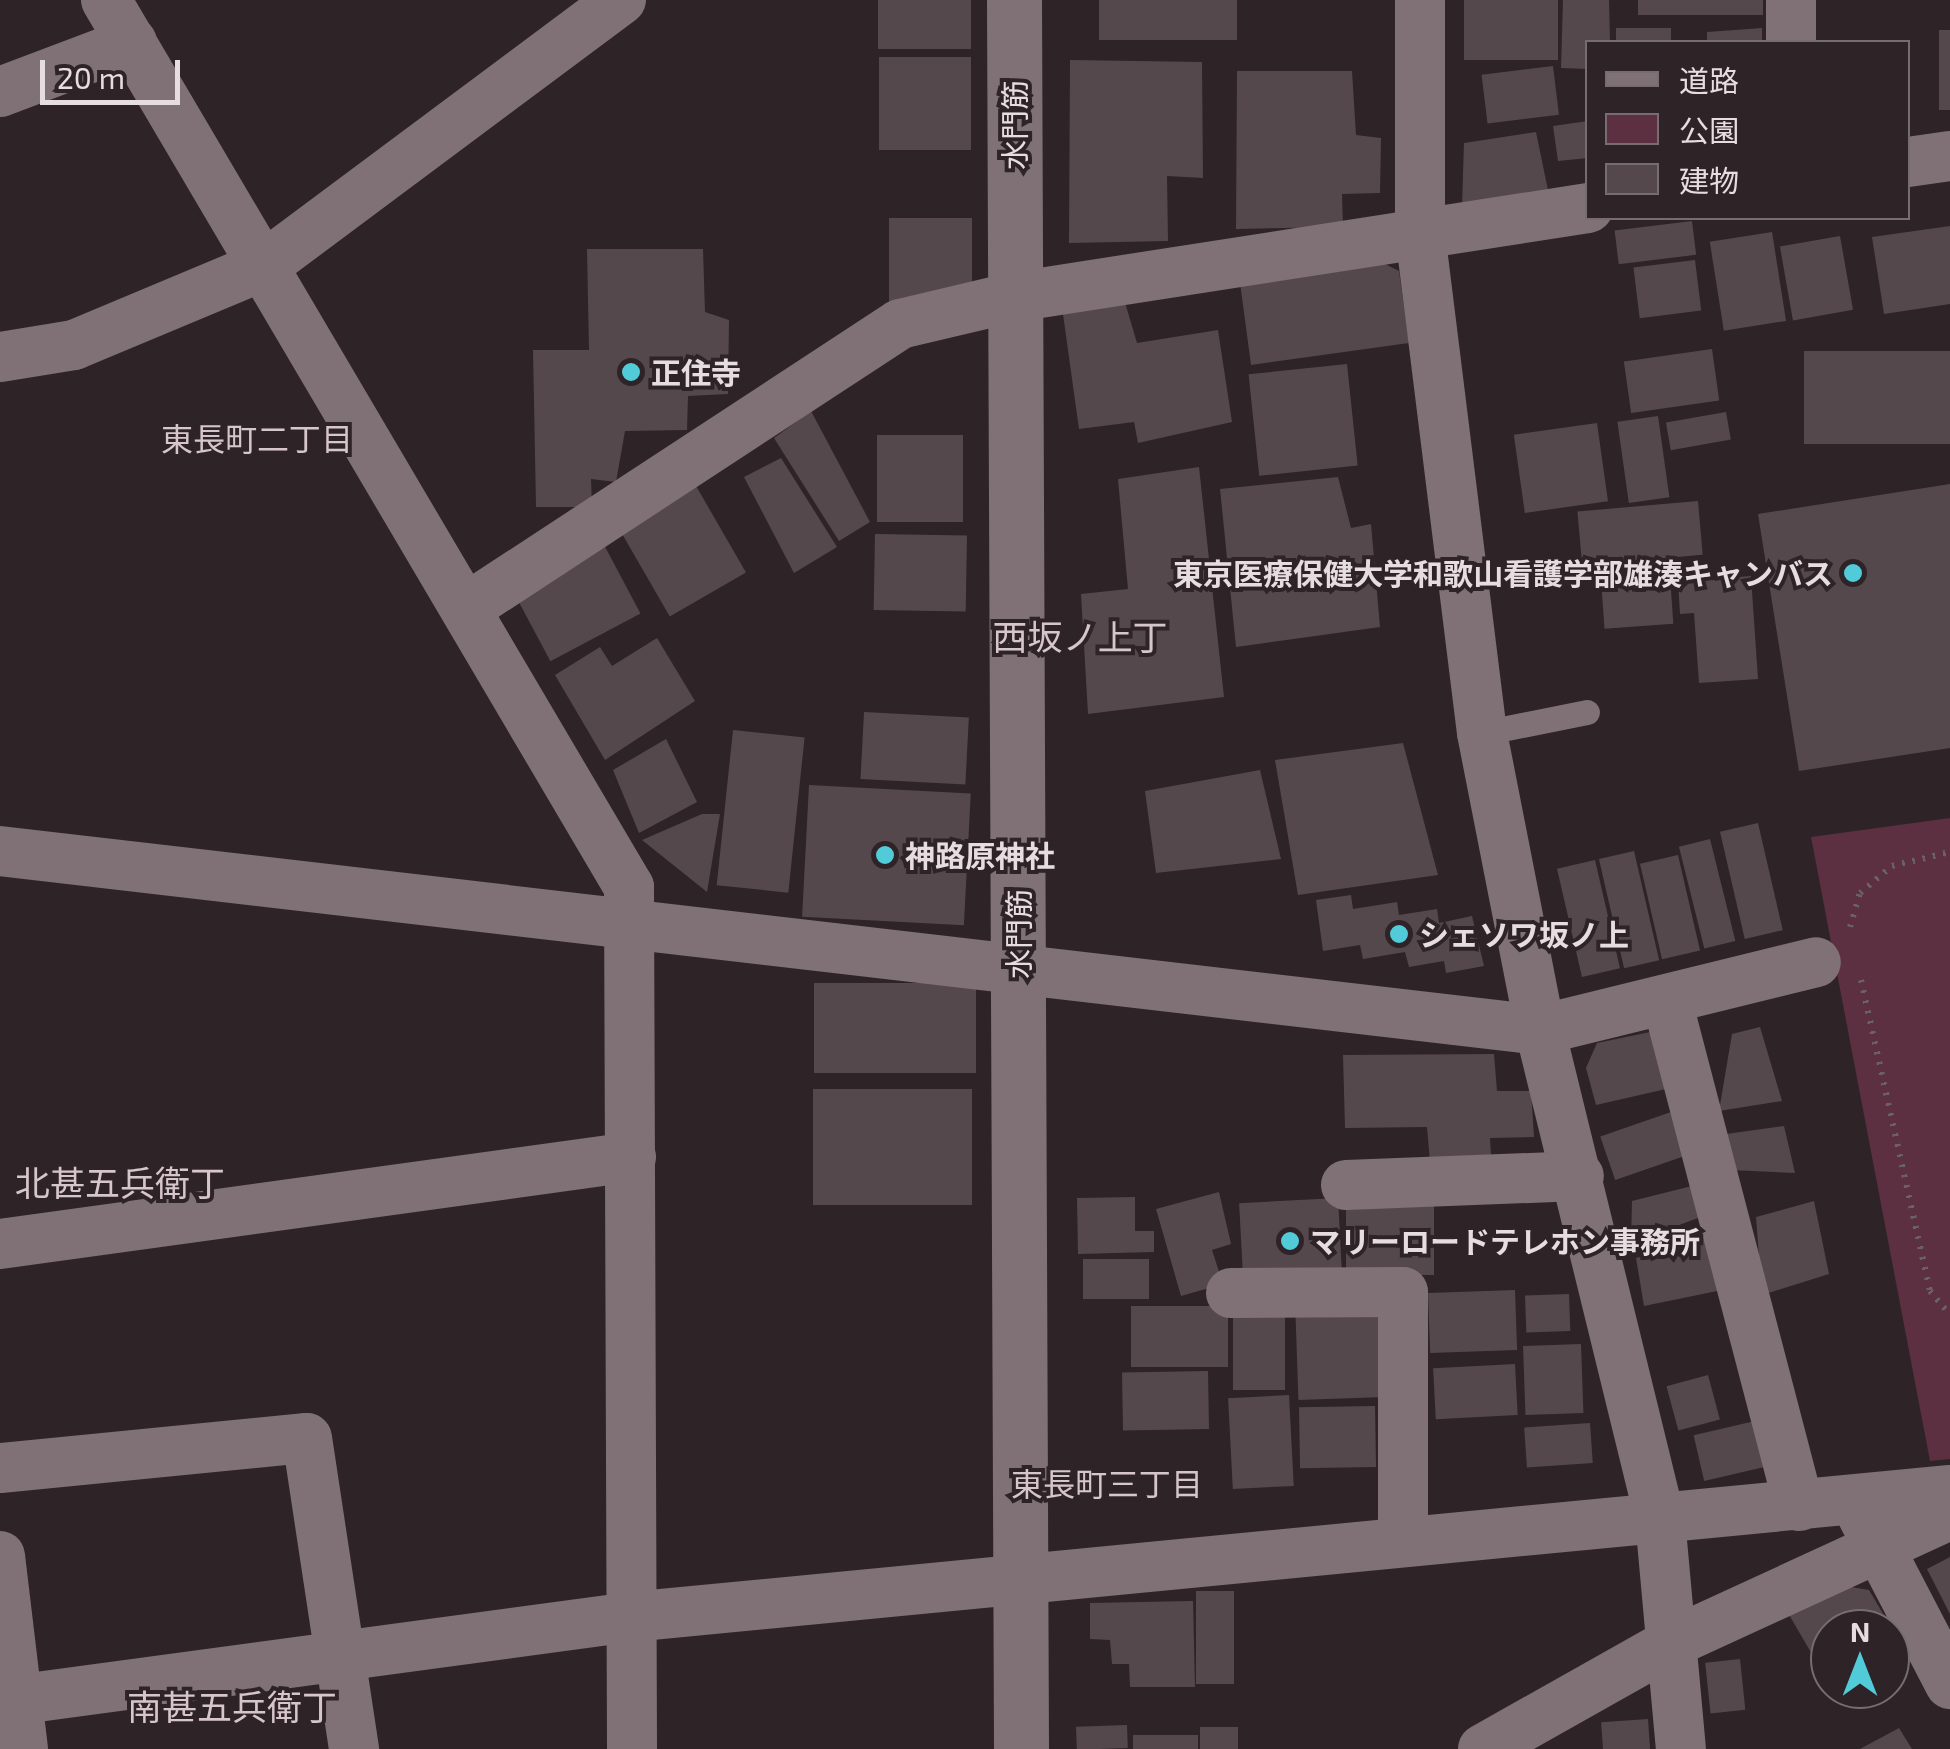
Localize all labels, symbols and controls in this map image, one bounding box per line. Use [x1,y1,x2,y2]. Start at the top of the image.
scale bar [45,40,185,102]
legend [1585,40,1910,220]
text: 20 m [57,59,125,95]
text: 道路 [1679,62,1739,98]
street label: 水門筋 [996,80,1032,170]
text: 公園 [1679,112,1739,148]
text: 建物 [1679,162,1739,198]
place label: 正住寺 [651,354,741,390]
marker: 正住寺 [620,361,642,383]
district label: 東長町二丁目 [161,419,353,457]
place label: 東京医療保健大学和歌山看護学部雄湊キャンバス [1173,555,1833,591]
marker: 東京医療保健大学和歌山看護学部雄湊キャンバス [1842,562,1864,584]
district label: 西坂ノ上丁 [993,615,1167,657]
place label: 神路原神社 [905,837,1055,873]
marker: 神路原神社 [874,844,896,866]
street label: 水門筋 [1000,889,1036,979]
place label: シェソワ坂ノ上 [1419,916,1629,952]
marker: シェソワ坂ノ上 [1388,923,1410,945]
district label: 北甚五兵衛丁 [15,1161,225,1203]
place label: マリーロードテレホン事務所 [1310,1223,1700,1259]
marker: マリーロードテレホン事務所 [1279,1230,1301,1252]
district label: 東長町三丁目 [1011,1464,1203,1502]
north arrow [1810,1609,1910,1709]
text: N [1850,1614,1870,1648]
district label: 南甚五兵衛丁 [127,1685,337,1727]

